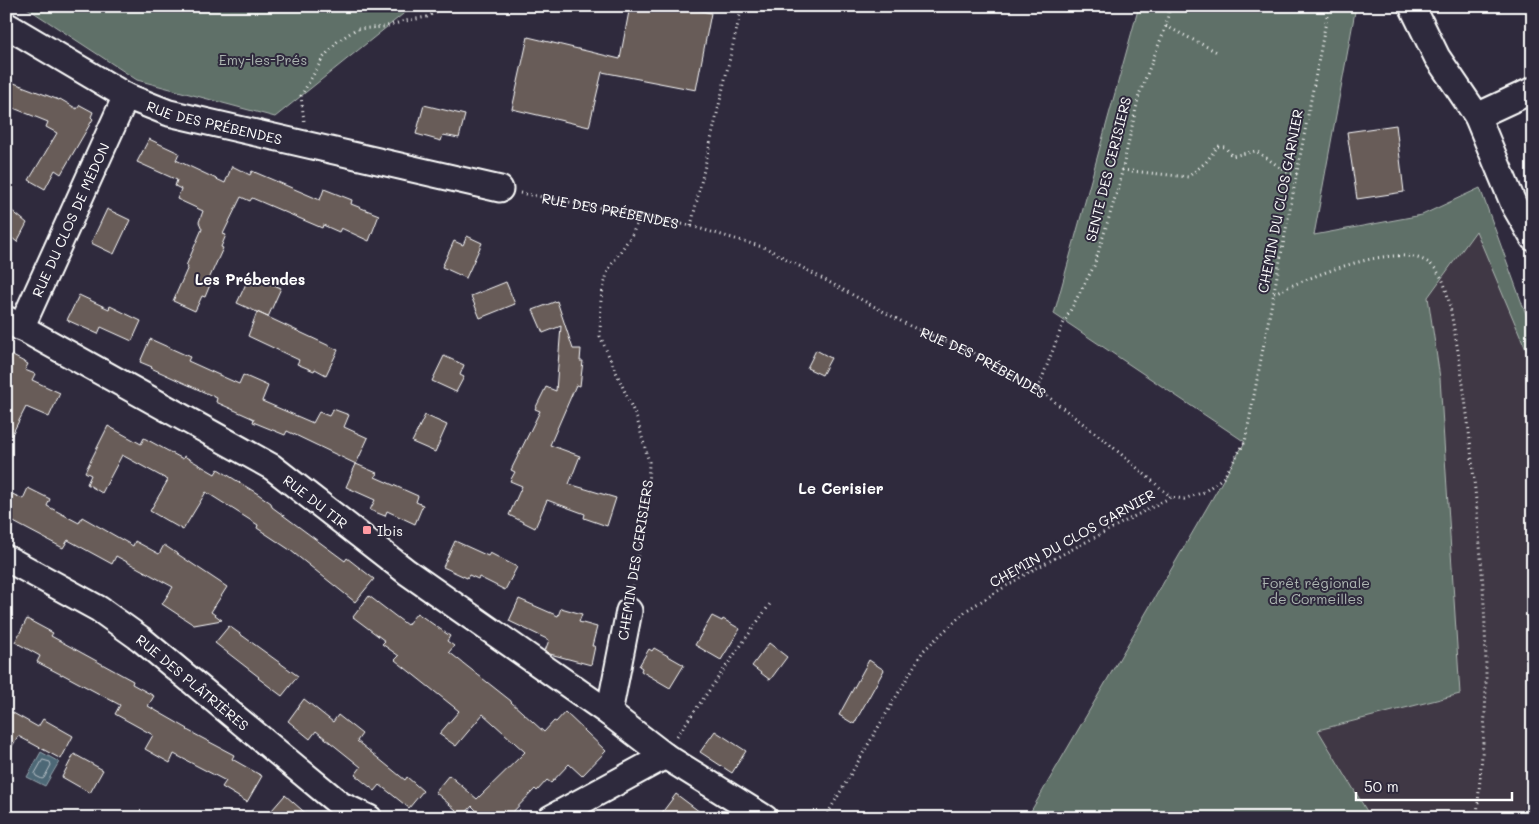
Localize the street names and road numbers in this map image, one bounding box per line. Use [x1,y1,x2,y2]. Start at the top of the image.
street label: SENTE DES CERISIERS [1081,95,1135,243]
street label: RUE DES PRÉBENDES [144,96,284,148]
street label: CHEMIN DU CLOS GARNIER [1253,107,1307,295]
street label: RUE DU CLOS DE MÉDON [27,139,113,300]
street label: RUE DES PRÉBENDES [540,188,681,233]
street label: RUE DES PRÉBENDES [918,322,1051,402]
street label: RUE DU TIR [280,470,352,532]
street label: CHEMIN DES CERISIERS [613,478,657,642]
street label: CHEMIN DU CLOS GARNIER [986,484,1158,592]
street label: RUE DES PLÂTRIÈRES [132,630,253,734]

